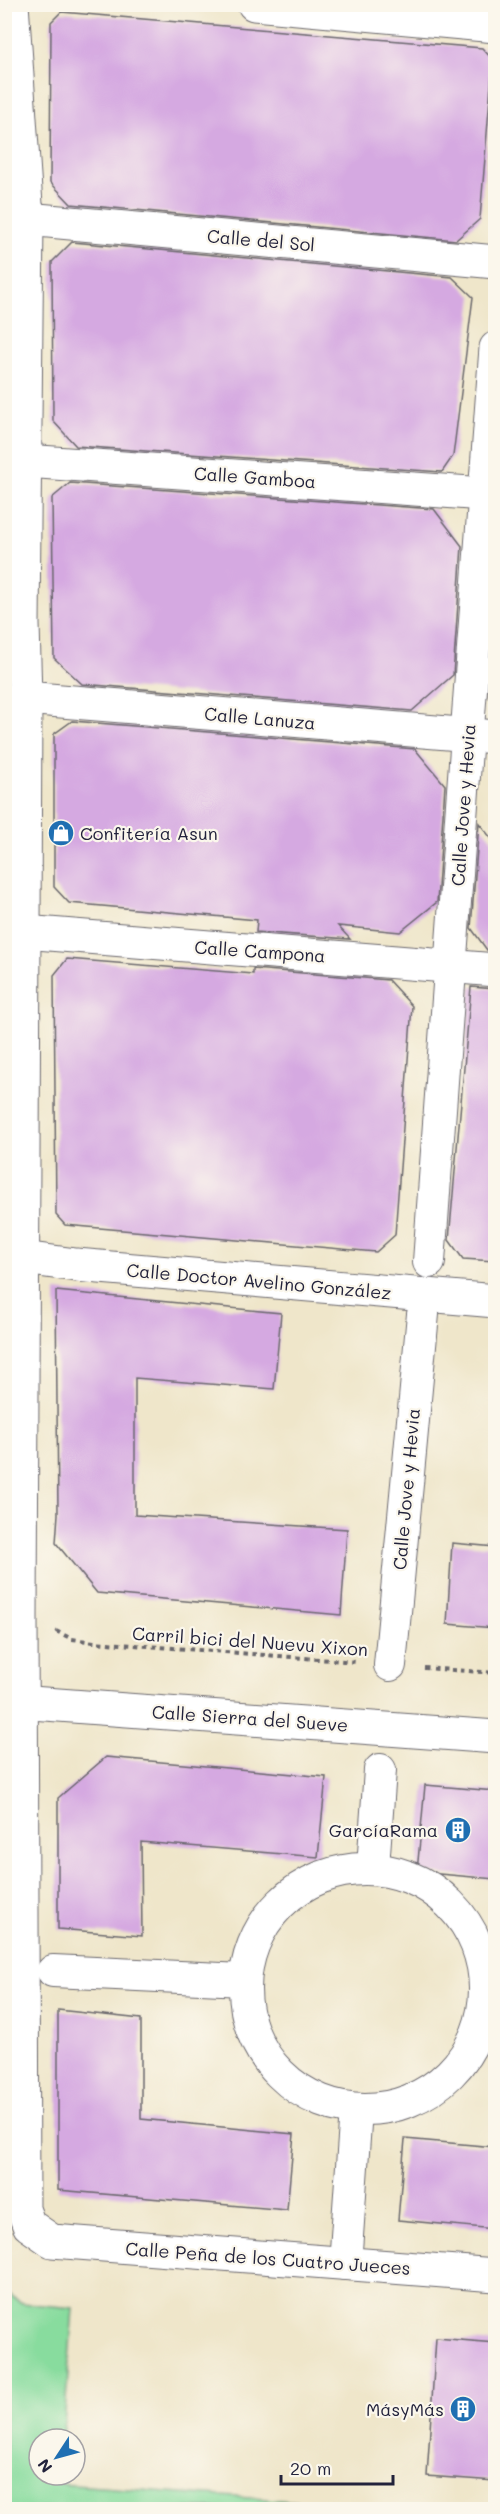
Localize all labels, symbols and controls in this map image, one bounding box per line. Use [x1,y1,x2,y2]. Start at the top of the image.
street label: Calle del Sol [206,223,316,257]
street label: Calle Gamboa [193,461,317,493]
street label: Calle Lanuza [203,701,317,735]
street label: Calle Jove y Hevia [445,723,481,887]
shop icon: Confitería Asun [46,818,76,848]
place label: Confitería Asun [80,821,218,845]
street label: Calle Campona [194,934,326,968]
street label: Calle Doctor Avelino González [126,1257,392,1305]
street label: Calle Jove y Hevia [387,1407,425,1571]
street label: Carril bici del Nuevu Xixon [131,1621,369,1661]
street label: Calle Sierra del Sueve [151,1699,349,1737]
building icon: GarcíaRama [443,1815,473,1845]
place label: GarcíaRama [329,1818,438,1842]
street label: Calle Peña de los Cuatro Jueces [125,2236,411,2280]
building icon: MásyMás [448,2394,478,2424]
place label: MásyMás [366,2397,444,2421]
north arrow [27,2427,87,2487]
scale bar [281,2448,394,2486]
text: N [32,2455,57,2477]
text: 20 m [290,2456,331,2480]

